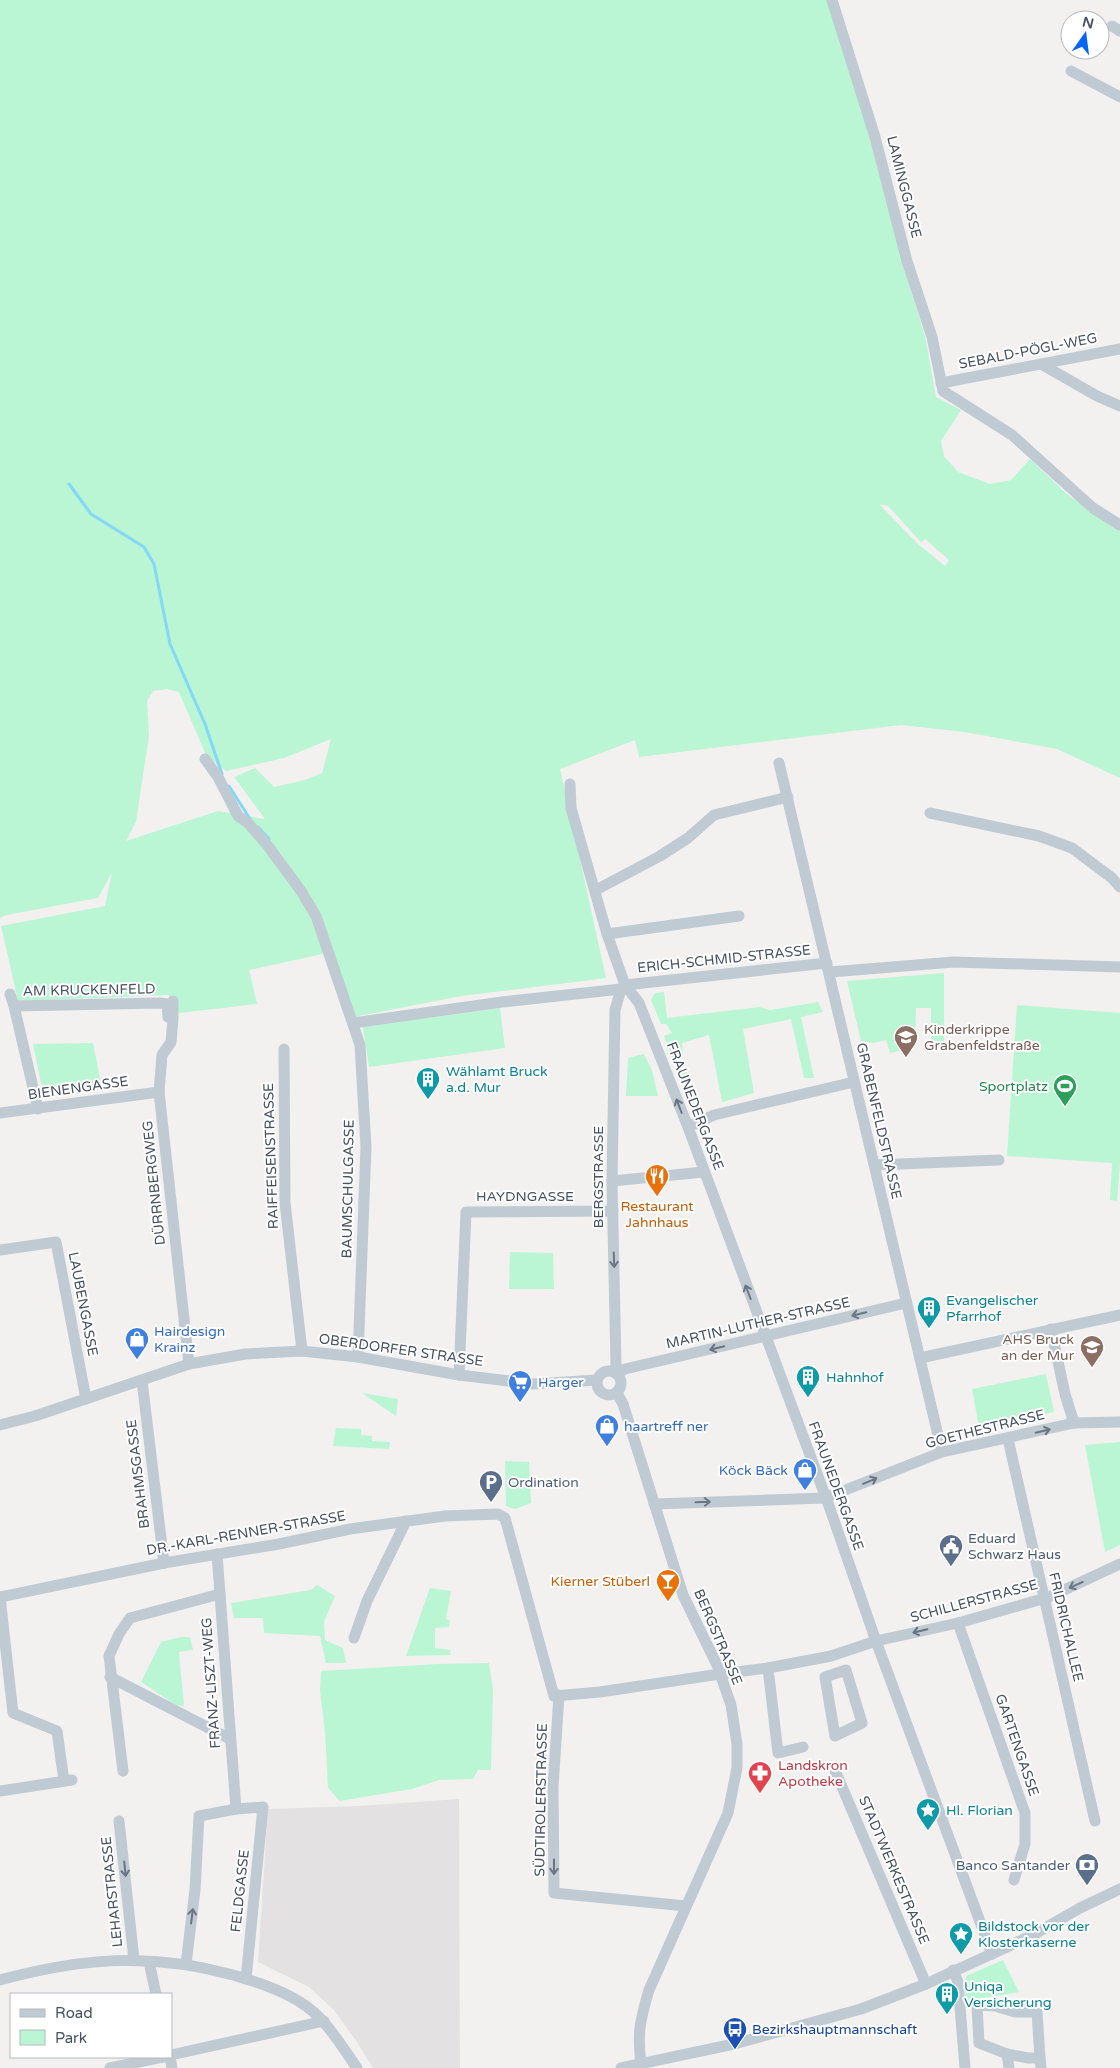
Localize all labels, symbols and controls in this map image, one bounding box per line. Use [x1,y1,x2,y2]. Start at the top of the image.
north arrow [1060,10,1110,60]
text: N [1081,13,1096,32]
street label: LAMINGGASSE [883,134,925,240]
street label: SEBALD-PÖGL-WEG [957,329,1099,373]
street label: ERICH-SCHMID-STRASSE [636,941,812,977]
street label: AM KRUCKENFELD [22,980,156,1000]
place label: Kinderkrippe Grabenfeldstraße [924,1021,1040,1054]
school or university icon: Kinderkrippe Grabenfeldstraße [893,1024,919,1058]
street label: FRAUNEDERGASSE [663,1039,727,1173]
street label: GRABENFELDSTRASSE [853,1041,905,1201]
place label: Wählamt Bruck a.d. Mur [446,1063,548,1096]
building icon: Wählamt Bruck a.d. Mur [415,1066,441,1100]
street label: BIENENGASSE [27,1073,129,1103]
sports icon: Sportplatz [1052,1073,1078,1107]
place label: Sportplatz [979,1078,1048,1095]
street label: RAIFFEISENSTRASSE [260,1082,282,1229]
one-way arrow [674,1099,683,1115]
street label: BAUMSCHULGASSE [338,1119,358,1259]
street label: DÜRRNBERGWEG [139,1120,169,1246]
street label: BERGSTRASSE [590,1126,607,1228]
restaurant icon: Restaurant Jahnhaus [644,1163,670,1197]
street label: HAYDNGASSE [476,1188,574,1205]
place label: Restaurant Jahnhaus [620,1198,694,1231]
street label: LAUBENGASSE [65,1251,101,1358]
one-way arrow [610,1252,619,1268]
one-way arrow [742,1285,752,1300]
place label: Evangelischer Pfarrhof [946,1292,1039,1325]
street label: MARTIN-LUTHER-STRASSE [664,1294,852,1352]
building icon: Evangelischer Pfarrhof [916,1295,942,1329]
one-way arrow [852,1310,868,1319]
place label: Hairdesign Krainz [154,1323,225,1356]
shop icon: Hairdesign Krainz [124,1326,150,1360]
street label: OBERDORFER STRASSE [318,1330,484,1370]
place label: AHS Bruck an der Mur [1001,1331,1075,1364]
school or university icon: AHS Bruck an der Mur [1079,1334,1105,1368]
one-way arrow [710,1344,726,1353]
building icon: Hahnhof [795,1364,821,1398]
supermarket icon: Harger [507,1369,533,1403]
place label: Hahnhof [826,1369,884,1386]
place label: Harger [538,1374,584,1391]
street label: GOETHESTRASSE [924,1406,1046,1452]
shop icon: haartreff ner [594,1413,620,1447]
street label: BRAHMSGASSE [123,1418,153,1530]
place label: haartreff ner [624,1418,709,1435]
street label: FRAUNEDERGASSE [805,1419,867,1553]
one-way arrow [1034,1426,1050,1435]
shop icon: Köck Bäck [792,1457,818,1491]
place label: Köck Bäck [719,1462,788,1479]
parking icon: Ordination [478,1469,504,1503]
place label: Ordination [508,1474,579,1491]
one-way arrow [863,1475,878,1484]
one-way arrow [694,1498,710,1507]
street label: DR.-KARL-RENNER-STRASSE [145,1507,347,1559]
place label: Eduard Schwarz Haus [968,1530,1061,1563]
public building icon: Eduard Schwarz Haus [938,1533,964,1567]
bar icon: Kierner Stüberl [655,1568,681,1602]
street label: FRIDRICHALLEE [1045,1571,1087,1683]
place label: Kierner Stüberl [551,1573,650,1590]
street label: SCHILLERSTRASSE [908,1576,1040,1626]
one-way arrow [1069,1581,1084,1590]
street label: BERGSTRASSE [690,1587,746,1688]
street label: FRANZ-LISZT-WEG [198,1617,224,1749]
one-way arrow [913,1627,929,1636]
street label: GARTENGASSE [992,1692,1042,1798]
street label: SÜDTIROLERSTRASSE [531,1723,551,1877]
place label: Landskron Apotheke [778,1757,848,1790]
pharmacy icon: Landskron Apotheke [747,1760,773,1794]
street label: STADTWERKESTRASSE [855,1793,933,1947]
place icon: Hl. Florian [915,1797,941,1831]
place label: Hl. Florian [946,1802,1013,1819]
street label: LEHARSTRASSE [98,1836,126,1948]
street label: FELDGASSE [227,1849,253,1933]
bank icon: Banco Santander [1074,1852,1100,1886]
place label: Banco Santander [956,1857,1071,1874]
one-way arrow [549,1858,559,1874]
one-way arrow [120,1861,130,1877]
one-way arrow [187,1908,197,1924]
place label: Bildstock vor der Klosterkaserne [978,1918,1090,1951]
place icon: Bildstock vor der Klosterkaserne [948,1921,974,1955]
place label: Uniqa Versicherung [964,1978,1052,2011]
building icon: Uniqa Versicherung [934,1981,960,2015]
legend [10,1993,172,2058]
text: Road [55,2004,93,2022]
bus stop icon: Bezirkshauptmannschaft [722,2016,748,2050]
place label: Bezirkshauptmannschaft [752,2021,918,2038]
text: Park [55,2029,87,2047]

